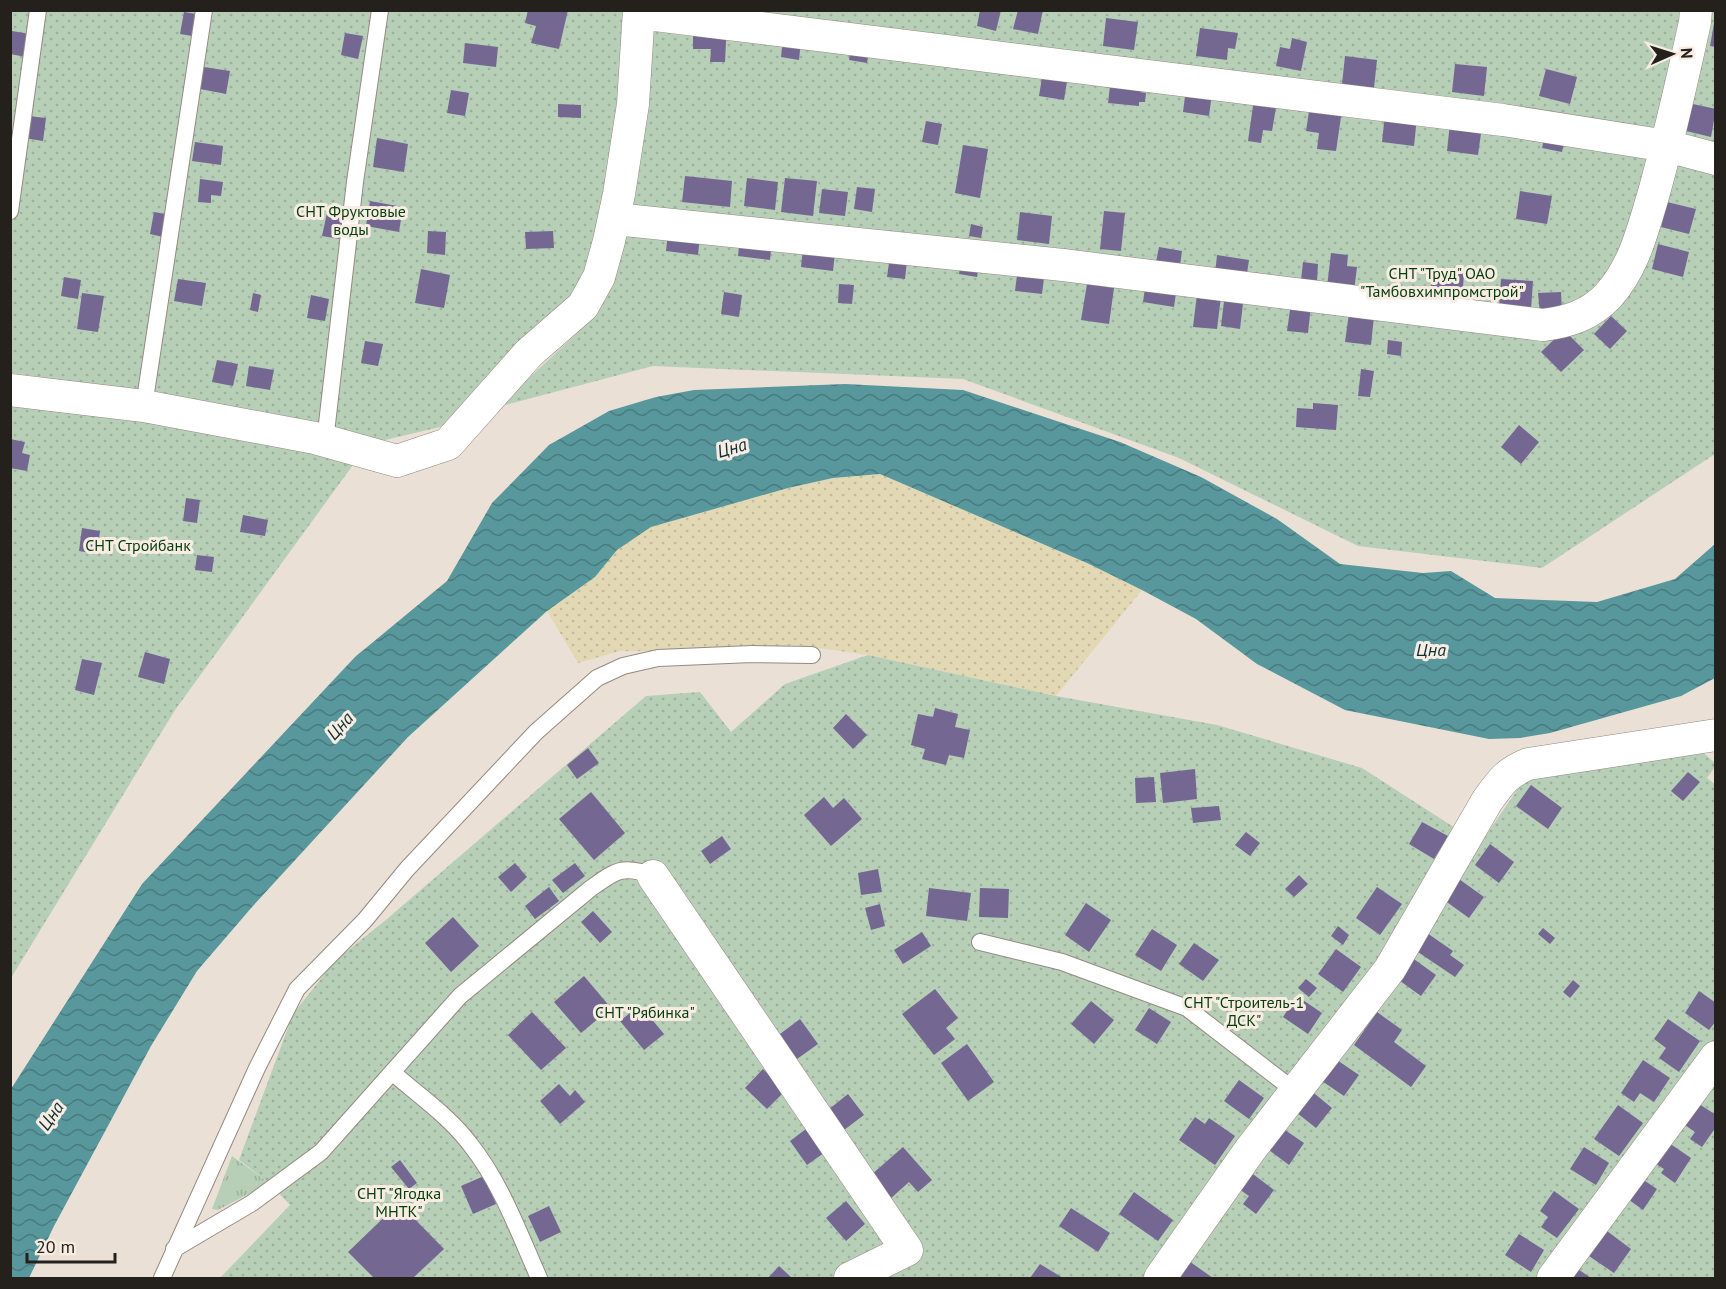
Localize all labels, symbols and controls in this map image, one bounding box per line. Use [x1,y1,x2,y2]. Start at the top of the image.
north arrow [1642,24,1702,84]
text: N [1677,47,1697,59]
park label: СНТ Фруктовые воды [296,201,406,239]
park label: СНТ "Труд" ОАО "Тамбовхимпромстрой" [1360,263,1524,301]
water label: Цна [714,432,750,463]
park label: СНТ Стройбанк [85,535,191,555]
water label: Цна [1416,638,1446,661]
water label: Цна [321,707,358,744]
park label: СНТ "Строитель-1 ДСК" [1184,992,1304,1030]
park label: СНТ "Рябинка" [595,1002,695,1022]
water label: Цна [33,1097,69,1135]
park label: СНТ "Ягодка МНТК" [357,1183,441,1221]
scale bar [27,1226,116,1264]
text: 20 m [36,1235,75,1258]

